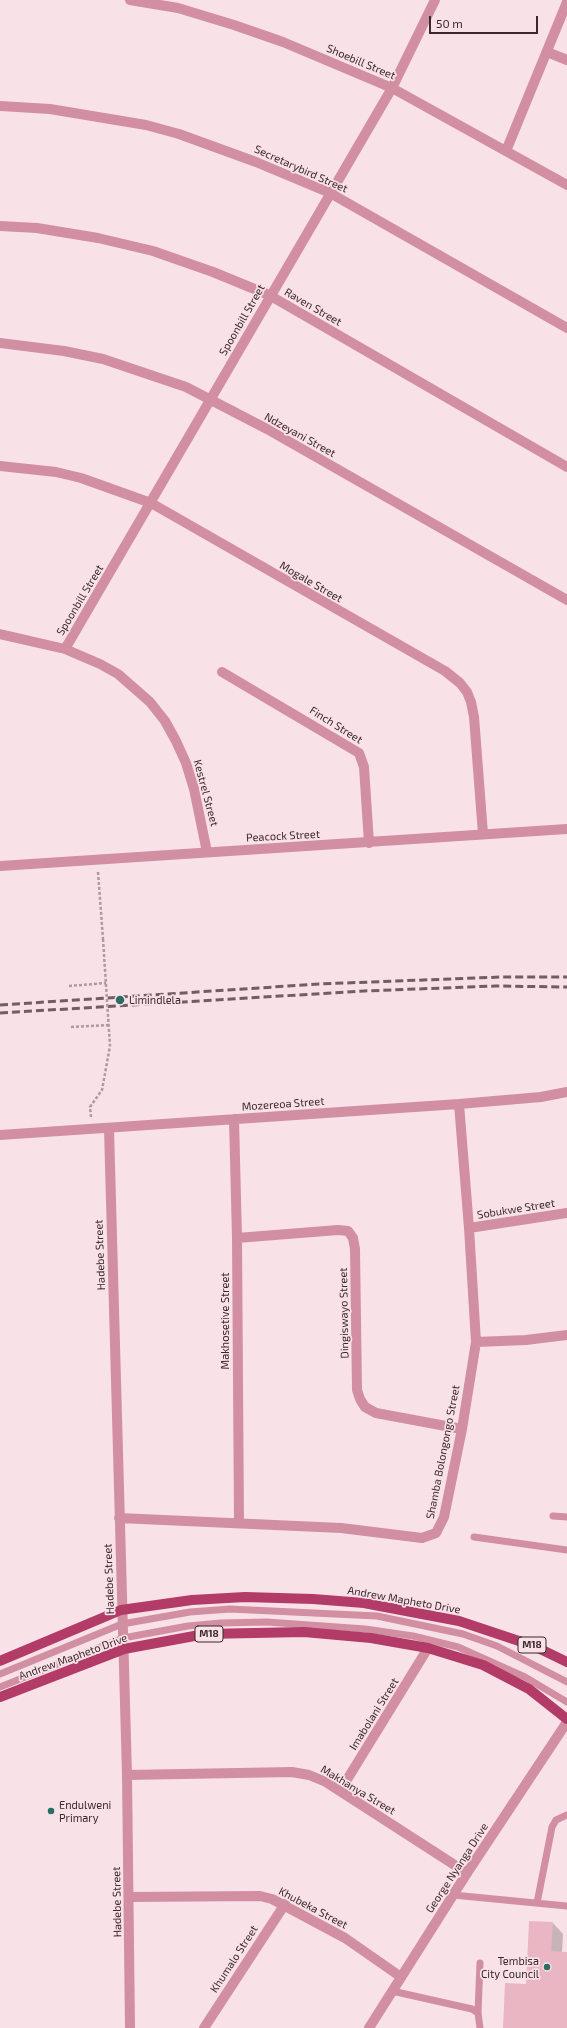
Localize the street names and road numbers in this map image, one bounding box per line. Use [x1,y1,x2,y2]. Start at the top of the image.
street label: Shoebill Street [325,42,397,82]
street label: Secretarybird Street [252,142,350,196]
street label: Spoonbill Street [216,282,268,358]
street label: Raven Street [282,285,344,329]
street label: Ndzeyani Street [262,410,338,460]
street label: Mogale Street [277,559,345,605]
street label: Spoonbill Street [54,562,106,638]
street label: Finch Street [307,704,365,746]
street label: Kestrel Street [191,758,221,828]
street label: Peacock Street [246,827,320,845]
street label: Mozereoa Street [241,1095,325,1113]
street label: Sobukwe Street [476,1196,556,1222]
street label: Hadebe Street [92,1219,108,1291]
street label: Dingiswayo Street [337,1267,351,1359]
street label: Makhosetive Street [218,1272,232,1370]
street label: Shamba Bolongongo Street [424,1384,462,1520]
street label: Hadebe Street [101,1543,117,1615]
street label: Andrew Mapheto Drive [346,1584,462,1616]
road number: M18 [195,1626,223,1642]
street label: Andrew Mapheto Drive [17,1631,129,1683]
road number: M18 [518,1637,546,1653]
street label: Imabolani Street [347,1676,401,1752]
street label: Makhanya Street [318,1762,398,1818]
street label: George Nyanga Drive [423,1821,491,1915]
street label: Hadebe Street [110,1866,124,1938]
street label: Khubeka Street [276,1884,350,1932]
street label: Khumalo Street [207,1923,261,1995]

